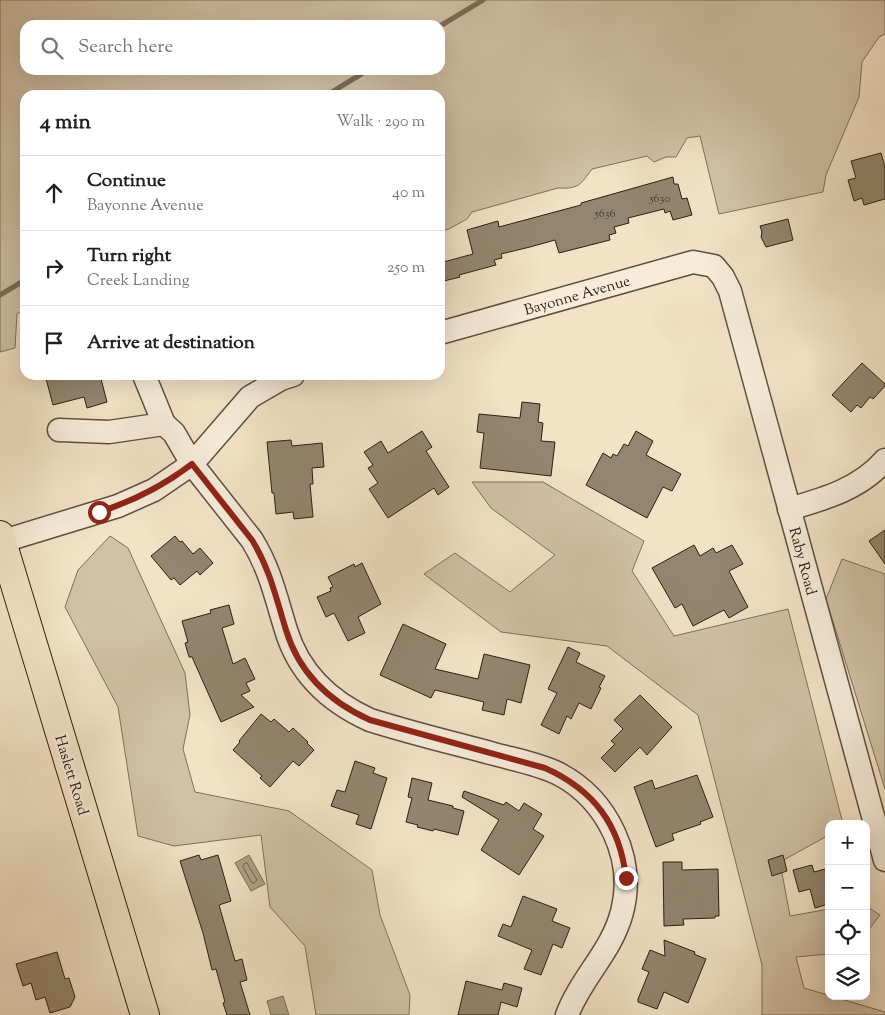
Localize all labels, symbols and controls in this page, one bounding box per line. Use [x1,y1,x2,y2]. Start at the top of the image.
search box [20,20,445,75]
icon: search [38,34,66,62]
text: Search here [78,34,173,61]
text: 4 min [40,108,91,138]
text: Walk · 290 m [336,111,425,134]
text: Continue [87,168,166,195]
icon: ahead [40,179,68,207]
text: 40 m [392,182,425,205]
house number: 5630 [648,190,671,208]
text: Bayonne Avenue [87,195,204,218]
house number: 5636 [594,205,615,223]
text: Turn right [87,243,171,270]
icon: right [40,254,68,282]
text: 250 m [387,257,425,280]
text: Creek Landing [87,270,190,293]
street label: Bayonne Avenue [522,271,633,322]
icon: arrive [40,329,68,357]
text: Arrive at destination [87,330,255,357]
route start [88,501,111,524]
street label: Raby Road [782,525,821,598]
street label: Haslett Road [48,733,93,819]
map controls [825,820,870,1000]
button: + [825,820,870,865]
button: − [825,865,870,910]
route end [615,867,638,890]
button: locate [825,910,870,955]
button: layers [825,955,870,1000]

